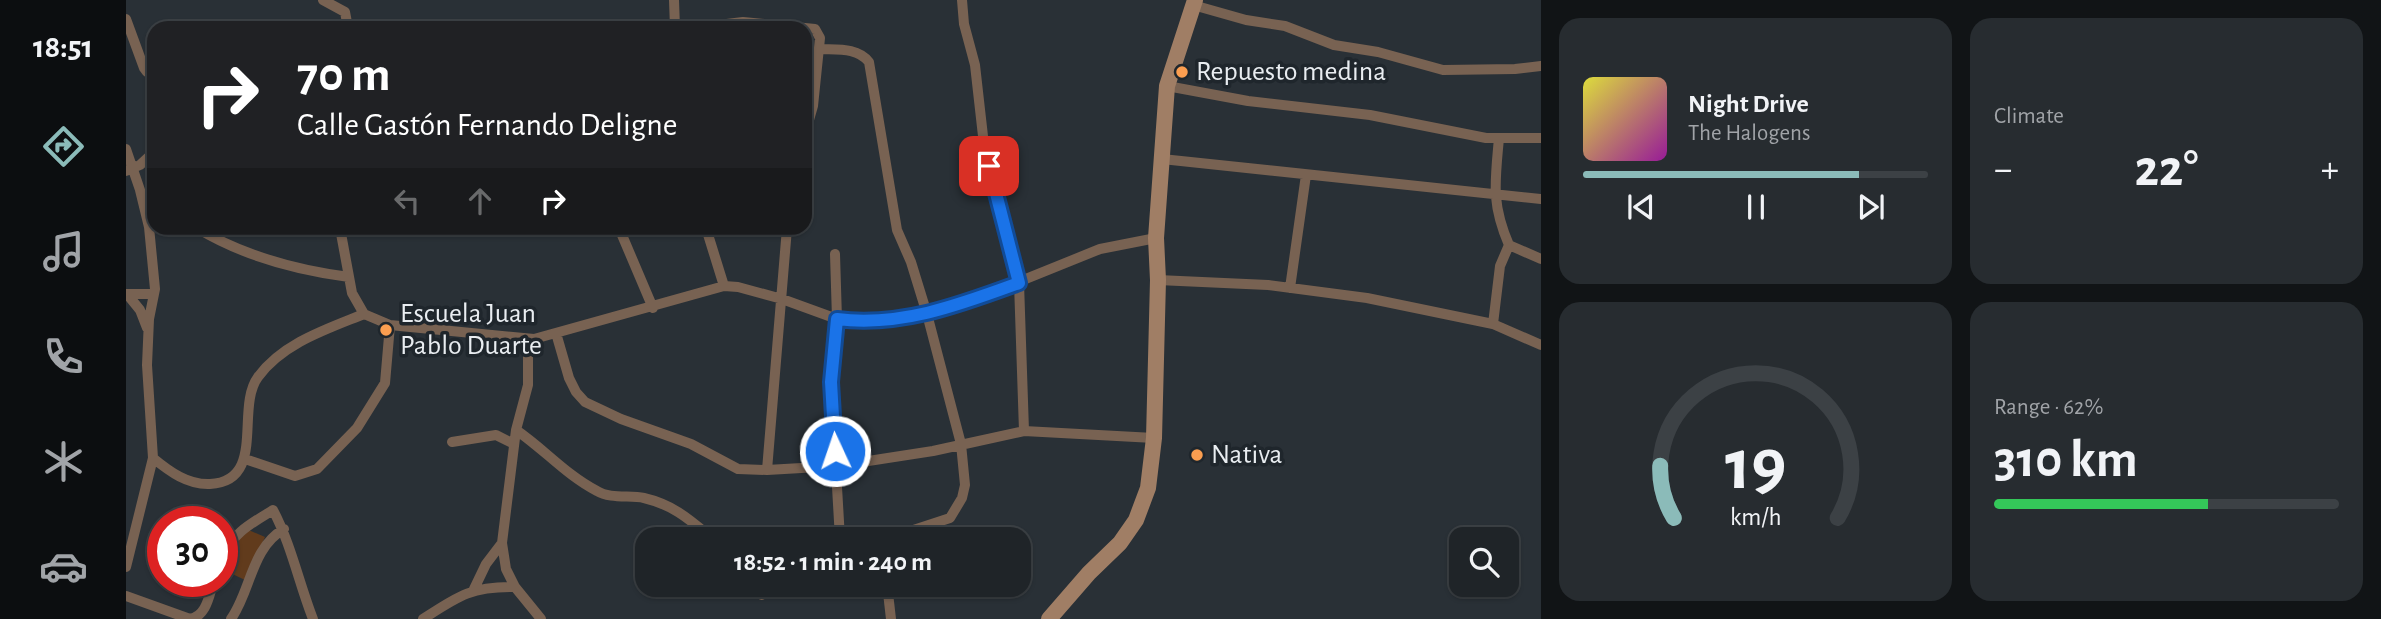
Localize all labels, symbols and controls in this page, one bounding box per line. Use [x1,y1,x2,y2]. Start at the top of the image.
text: 18:51 [33,31,93,63]
icon: right [182,49,273,140]
text: 70 m [297,51,391,100]
place label: Repuesto medina [1196,58,1386,86]
marker: Repuesto medina [1174,64,1190,80]
text: Night Drive [1688,91,1809,117]
text: Climate [1994,105,2064,128]
text: Calle Gastón Fernando Deligne [297,109,678,141]
icon: directions [39,122,88,171]
text: The Halogens [1688,122,1810,145]
pin [959,136,1019,196]
text: 22° [2134,143,2199,195]
icon: arrive [970,147,1008,185]
text: − [1994,151,2012,189]
text: + [2321,151,2339,189]
icon: left [388,182,426,220]
icon: ahead [461,182,499,220]
icon: right [534,182,572,220]
icon: previous [1622,188,1660,226]
icon: pause [1737,188,1775,226]
icon: next [1852,188,1890,226]
icon: music [39,227,88,276]
place label: Escuela Juan Pablo Duarte [400,300,542,360]
marker: Escuela Juan Pablo Duarte [378,322,394,338]
icon: phone [39,332,88,381]
text: Range · 62% [1994,396,2103,419]
position arrow [798,414,872,488]
text: 19 [1725,430,1786,503]
text: 310 km [1994,434,2138,486]
icon: climate [39,437,88,486]
place label: Nativa [1211,441,1283,469]
marker: Nativa [1189,447,1205,463]
text: km/h [1730,504,1781,529]
speed limit sign: 30 [147,506,238,597]
map controls [1449,527,1519,597]
button: search [1449,527,1519,597]
icon: car [39,542,88,591]
text: 18:52 · 1 min · 240 m [734,549,932,575]

